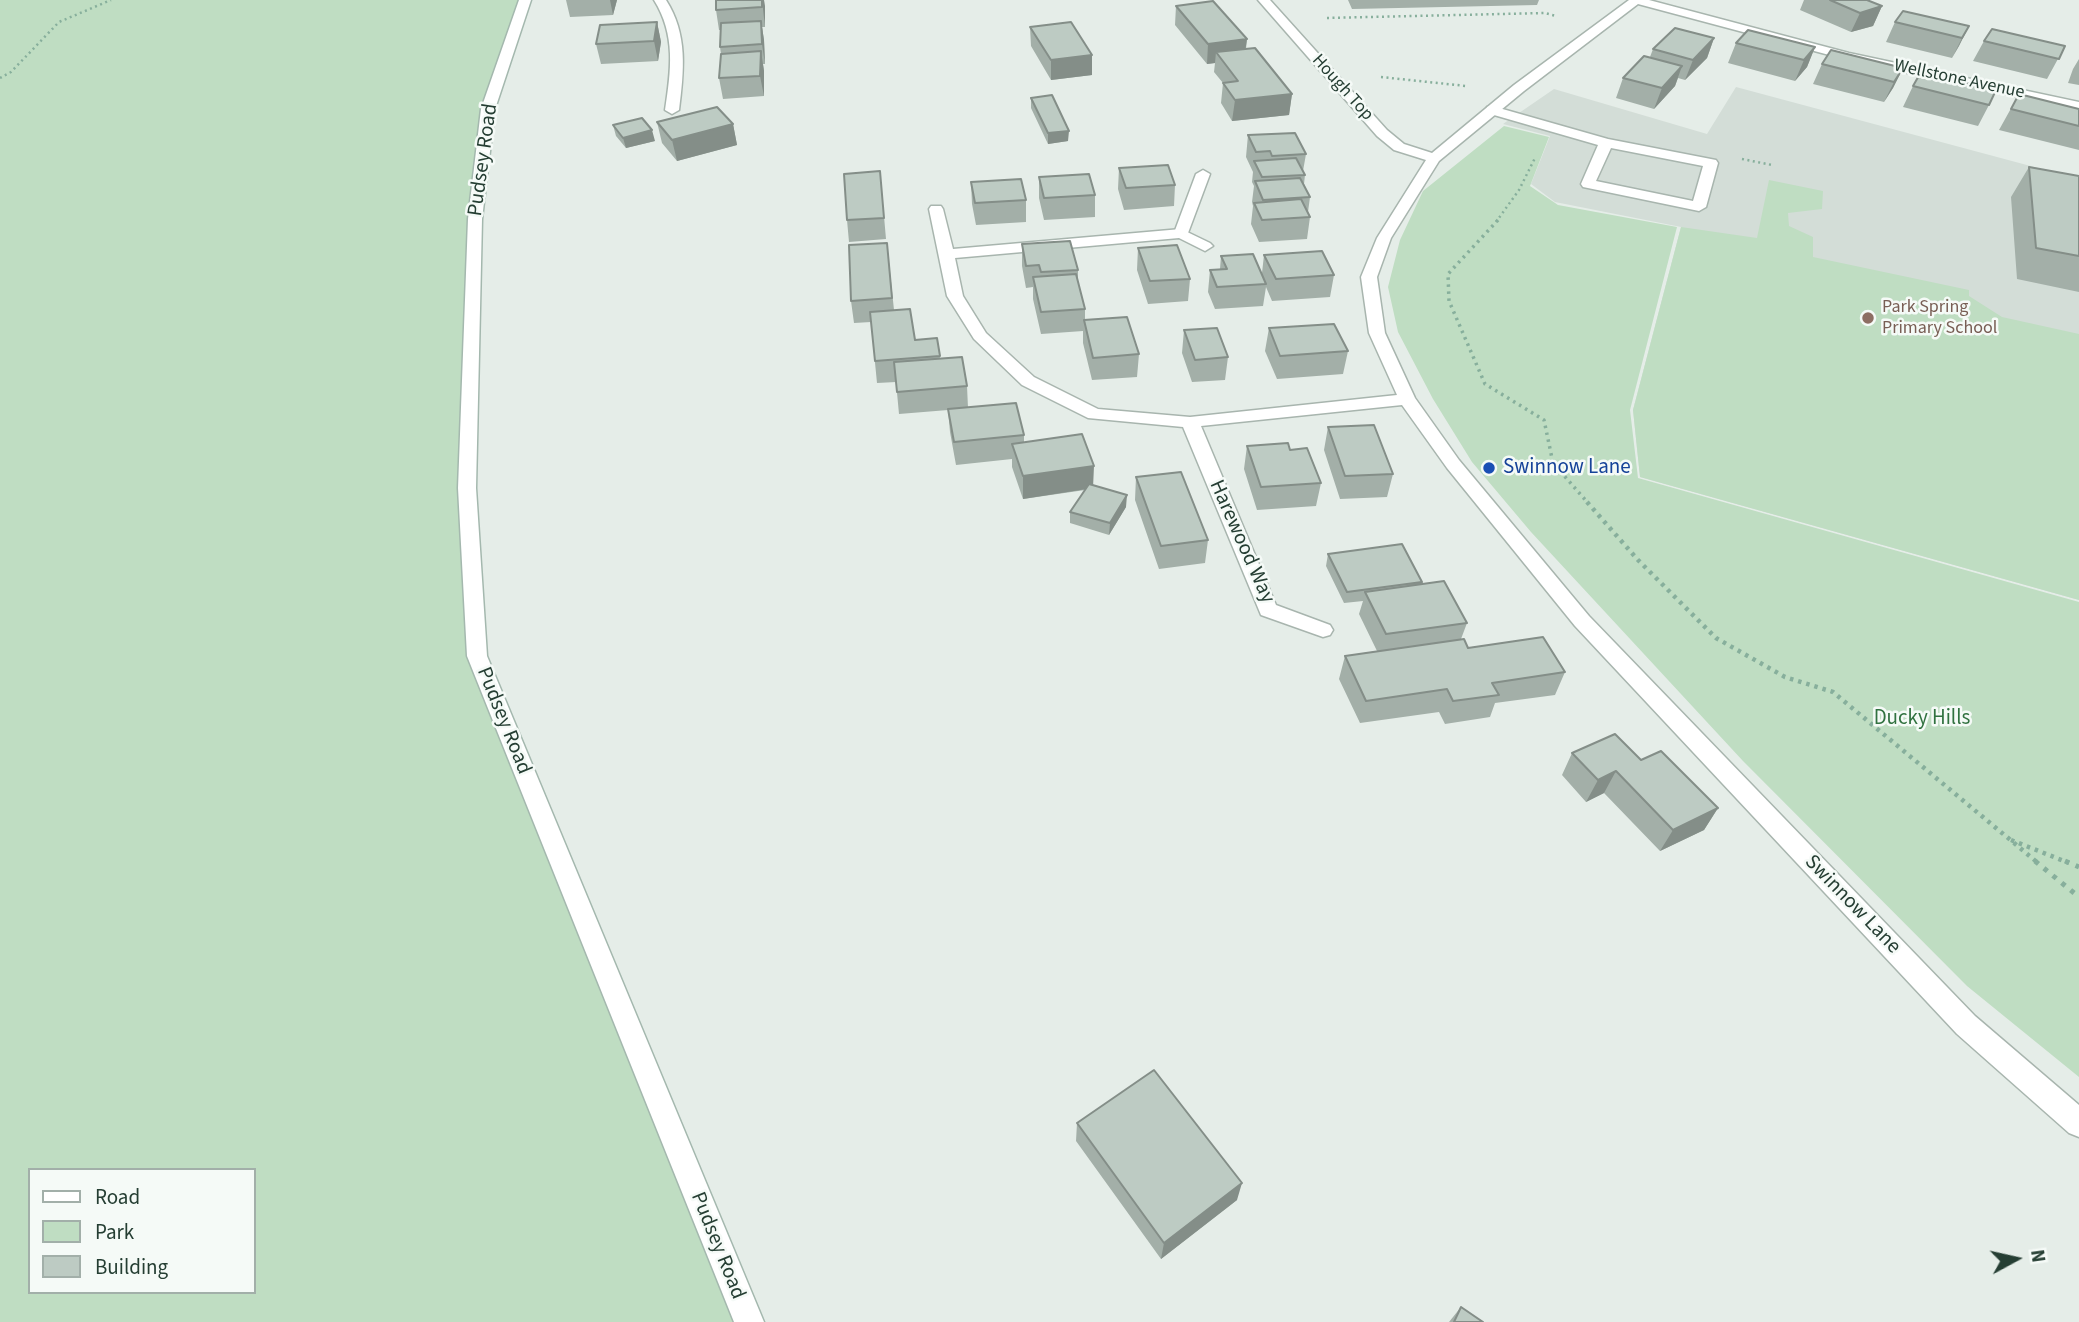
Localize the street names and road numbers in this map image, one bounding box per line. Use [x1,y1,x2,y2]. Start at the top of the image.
street label: Hough Top [1307,50,1377,126]
street label: Wellstone Avenue [1892,56,2026,104]
street label: Pudsey Road [464,102,504,218]
street label: Harewood Way [1203,477,1279,607]
street label: Pudsey Road [470,664,536,778]
street label: Swinnow Lane [1799,850,1905,960]
street label: Pudsey Road [684,1189,750,1303]

